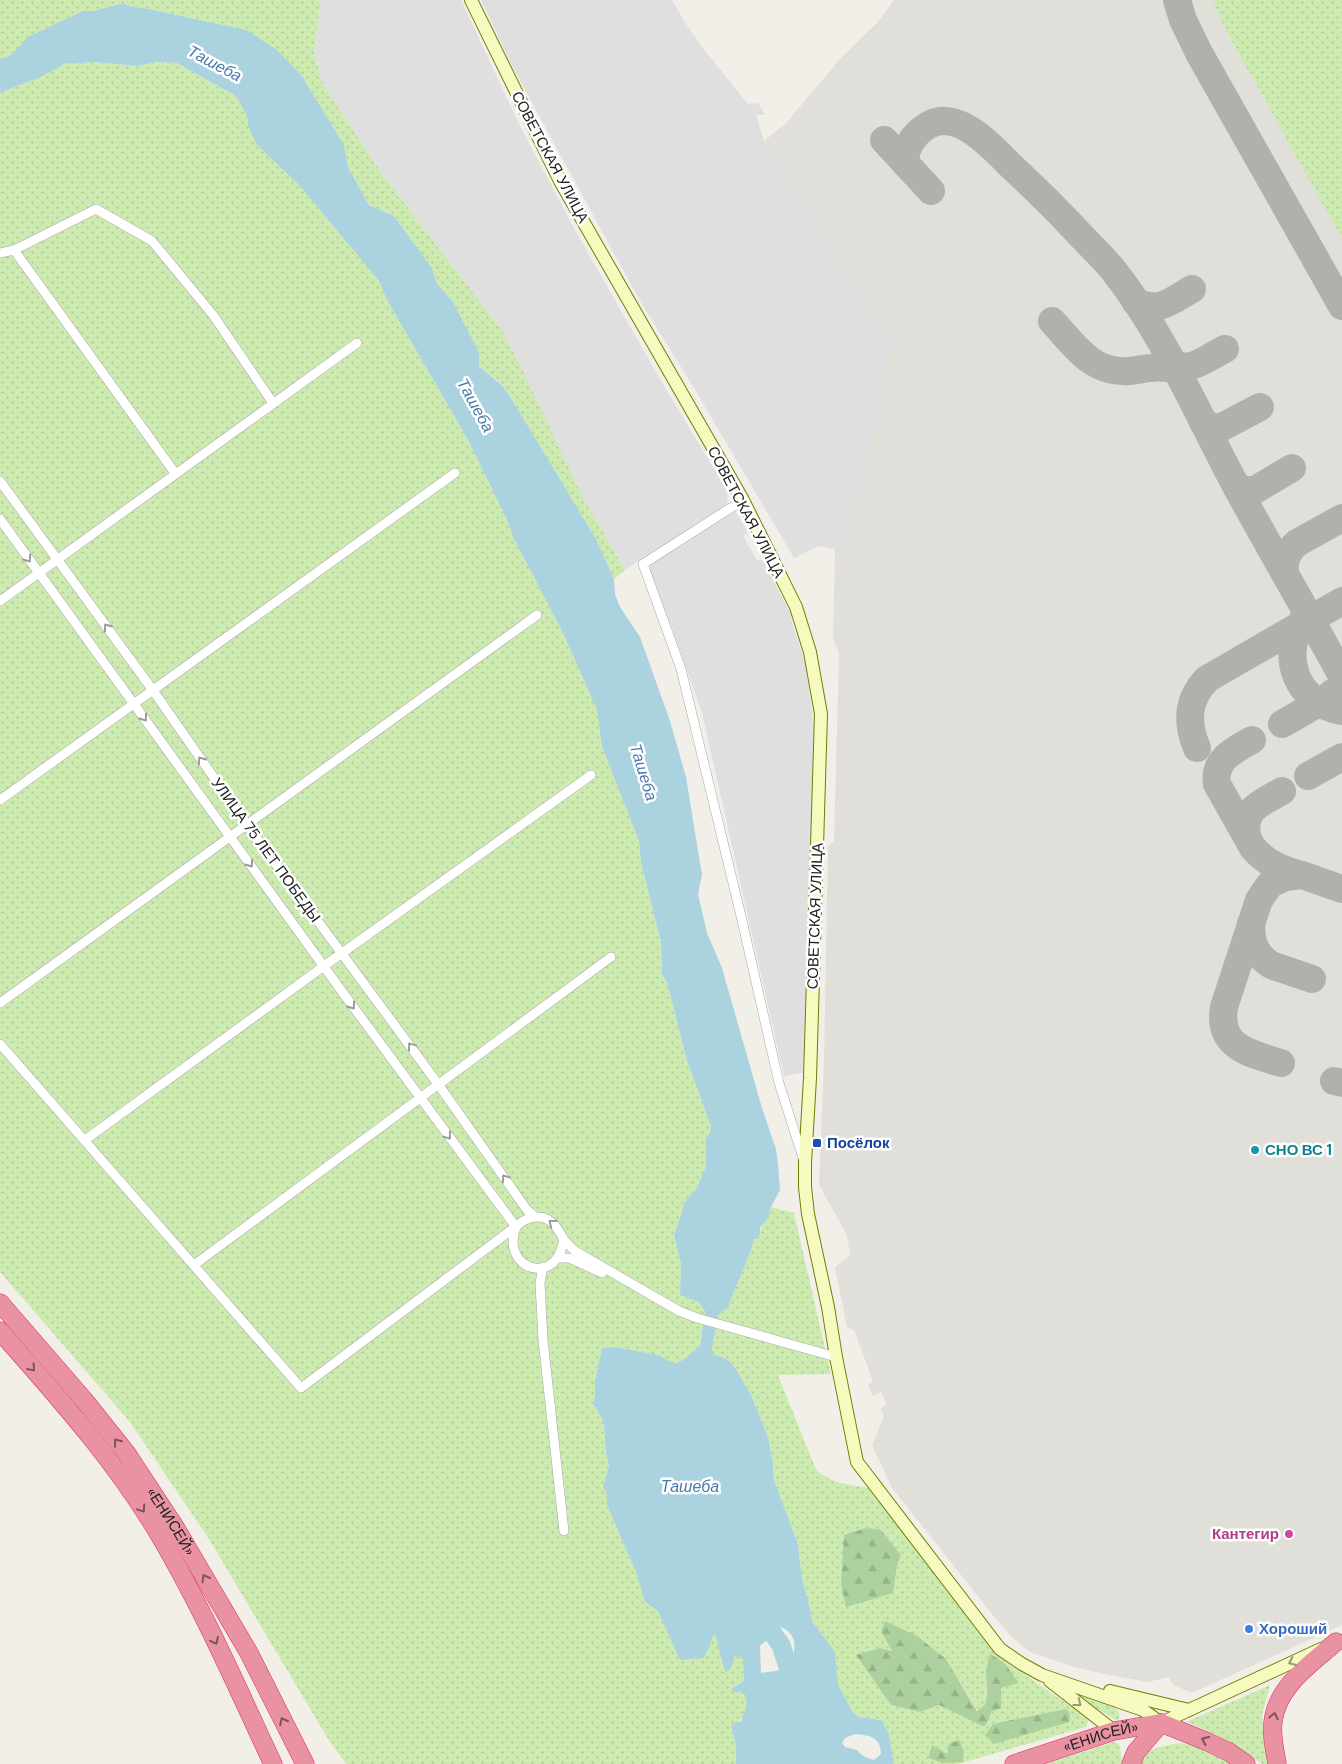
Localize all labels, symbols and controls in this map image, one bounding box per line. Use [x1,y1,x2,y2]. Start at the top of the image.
water label: Ташеба [184,40,246,86]
street label: СОВЕТСКАЯ УЛИЦА [507,88,593,226]
water label: Ташеба [452,375,499,436]
street label: СОВЕТСКАЯ УЛИЦА [703,443,789,581]
one-way arrow [22,553,31,563]
one-way arrow [104,623,113,633]
one-way arrow [138,712,147,722]
water label: Ташеба [625,741,662,803]
one-way arrow [198,756,207,765]
street label: УЛИЦА 75 ЛЕТ ПОБЕДЫ [207,774,325,926]
street label: СОВЕТСКАЯ УЛИЦА [802,842,828,990]
one-way arrow [244,858,252,867]
one-way arrow [346,1000,355,1009]
one-way arrow [408,1043,416,1052]
one-way arrow [443,1130,451,1139]
place label: Посёлок [827,1133,890,1153]
marker: Посёлок [811,1137,823,1149]
place label: СНО ВС 1 [1265,1140,1332,1160]
marker: СНО ВС 1 [1249,1144,1261,1156]
one-way arrow [502,1175,511,1184]
one-way arrow [549,1221,558,1229]
one-way arrow [26,1362,35,1371]
one-way arrow [114,1439,122,1448]
water label: Ташеба [661,1476,719,1497]
street label: «ЕНИСЕЙ» [142,1484,200,1560]
one-way arrow [136,1504,146,1513]
place label: Кантегир [1212,1524,1279,1544]
marker: Кантегир [1283,1528,1295,1540]
one-way arrow [201,1574,211,1583]
place label: Хороший [1259,1619,1327,1639]
marker: Хороший [1243,1623,1255,1635]
one-way arrow [209,1636,219,1645]
one-way arrow [1288,1656,1297,1667]
one-way arrow [1072,1697,1081,1705]
one-way arrow [1269,1711,1279,1720]
one-way arrow [279,1717,289,1726]
street label: «ЕНИСЕЙ» [1061,1717,1140,1757]
one-way arrow [1201,1736,1210,1747]

